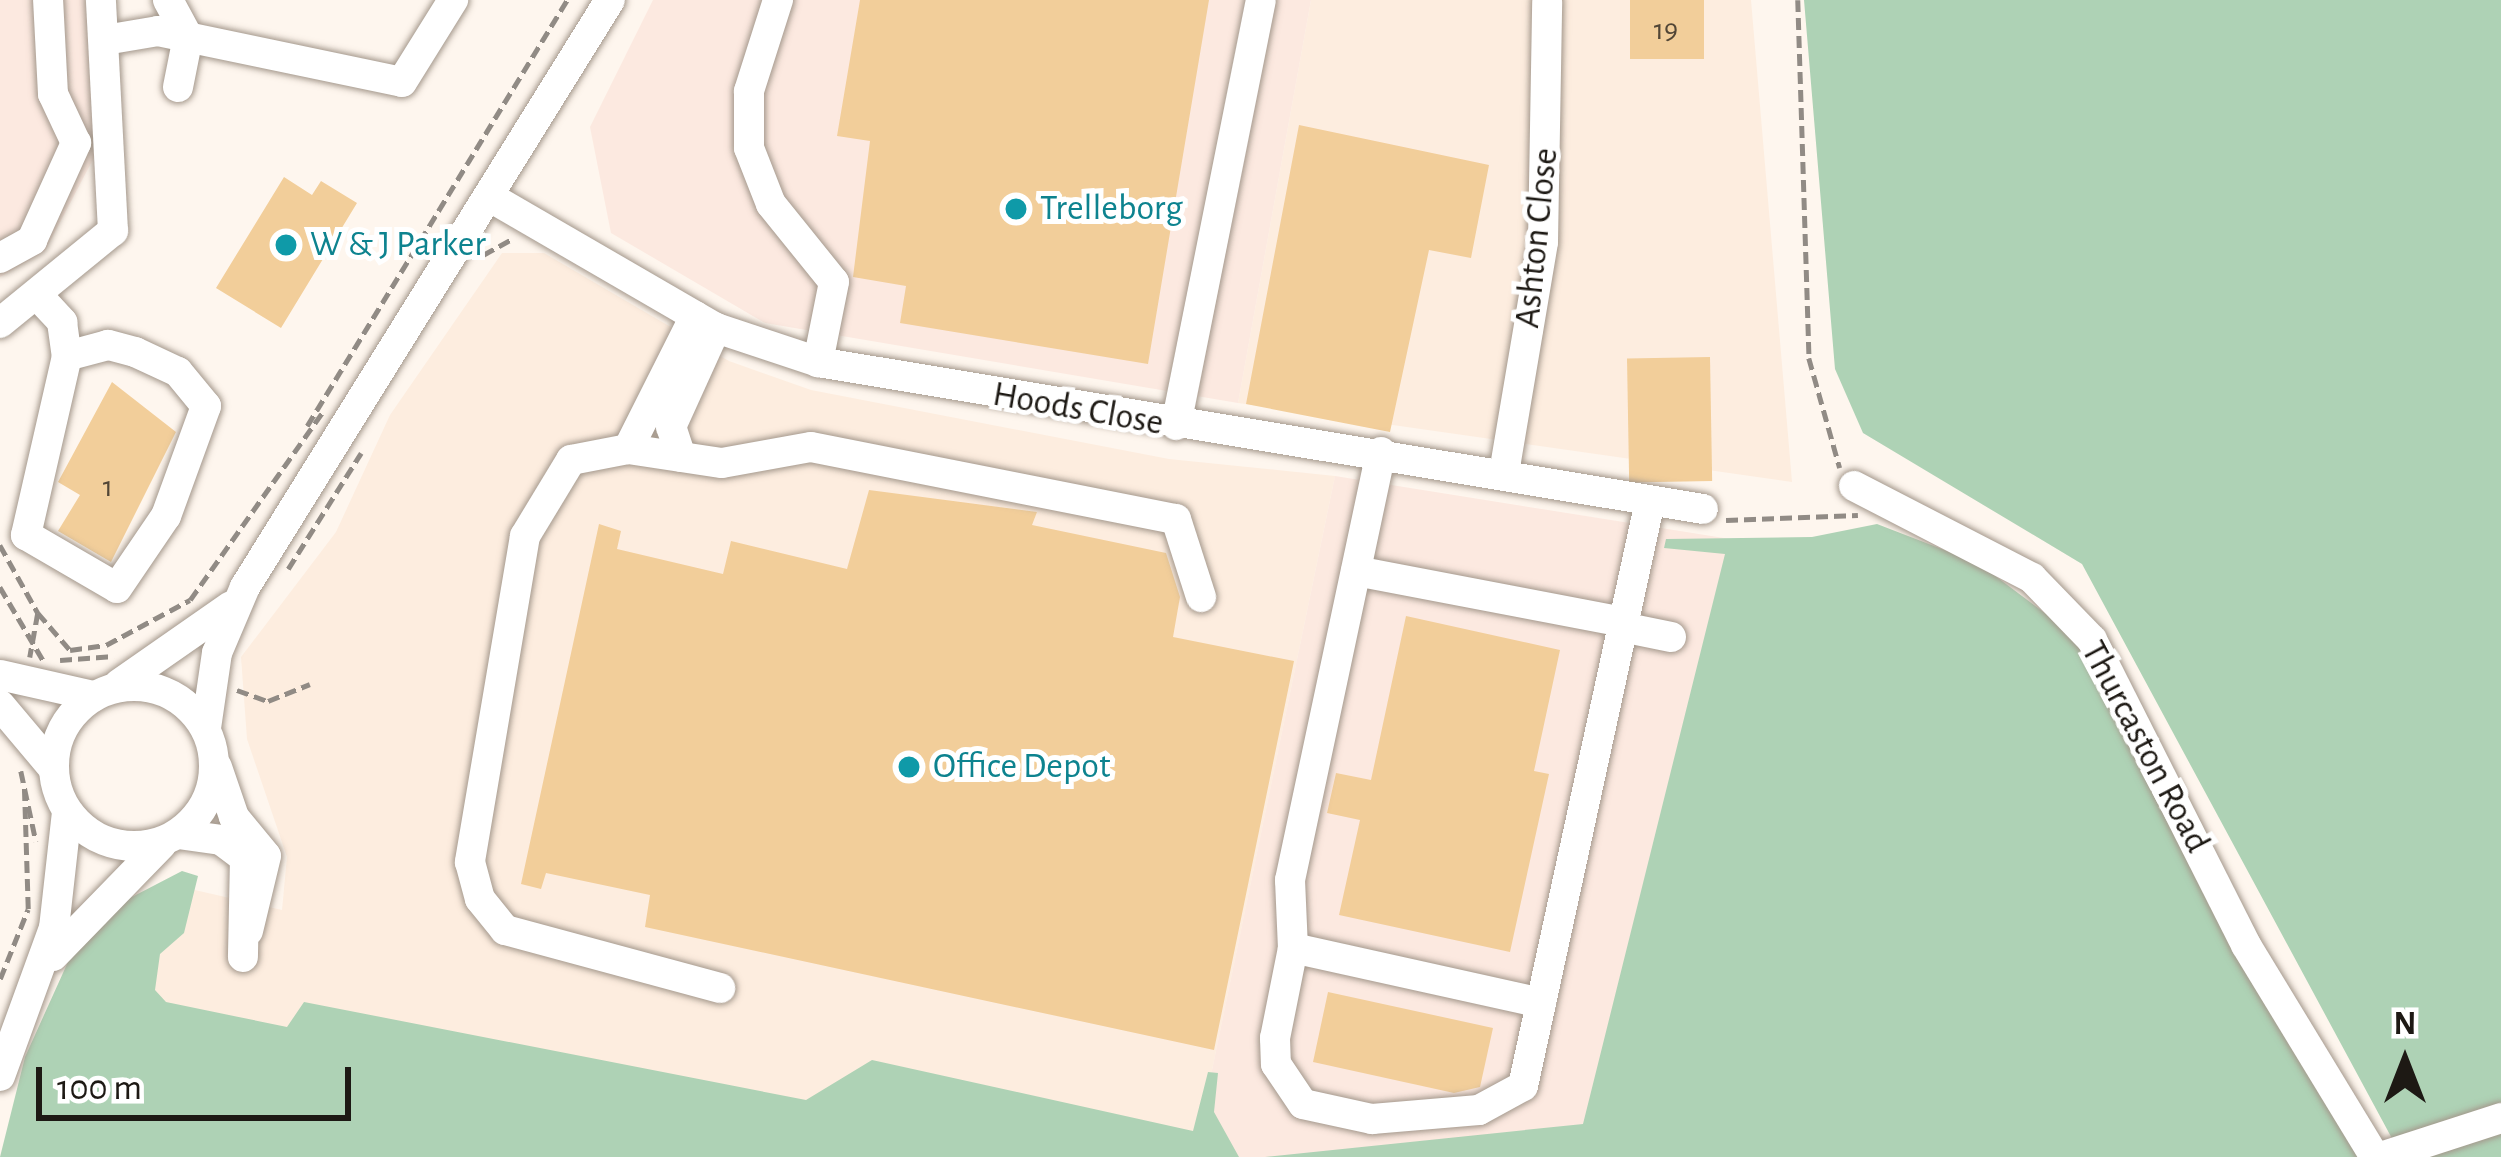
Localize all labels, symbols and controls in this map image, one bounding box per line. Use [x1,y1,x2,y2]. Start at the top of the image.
house number: 19 [1654,12,1678,48]
street label: Ashton Close [1506,146,1568,330]
place label: Trelleborg [1040,187,1183,231]
marker: Trelleborg [1003,196,1029,222]
place label: W & J Parker [310,223,486,267]
marker: W & J Parker [273,232,299,258]
street label: Hoods Close [989,373,1167,445]
house number: 1 [103,469,113,505]
street label: Thurcaston Road [2071,634,2219,860]
place label: Office Depot [933,745,1110,789]
marker: Office Depot [896,754,922,780]
north arrow [2345,1001,2465,1121]
text: N [2394,1008,2416,1041]
scale bar [42,1043,357,1117]
text: 100 m [57,1070,142,1106]

